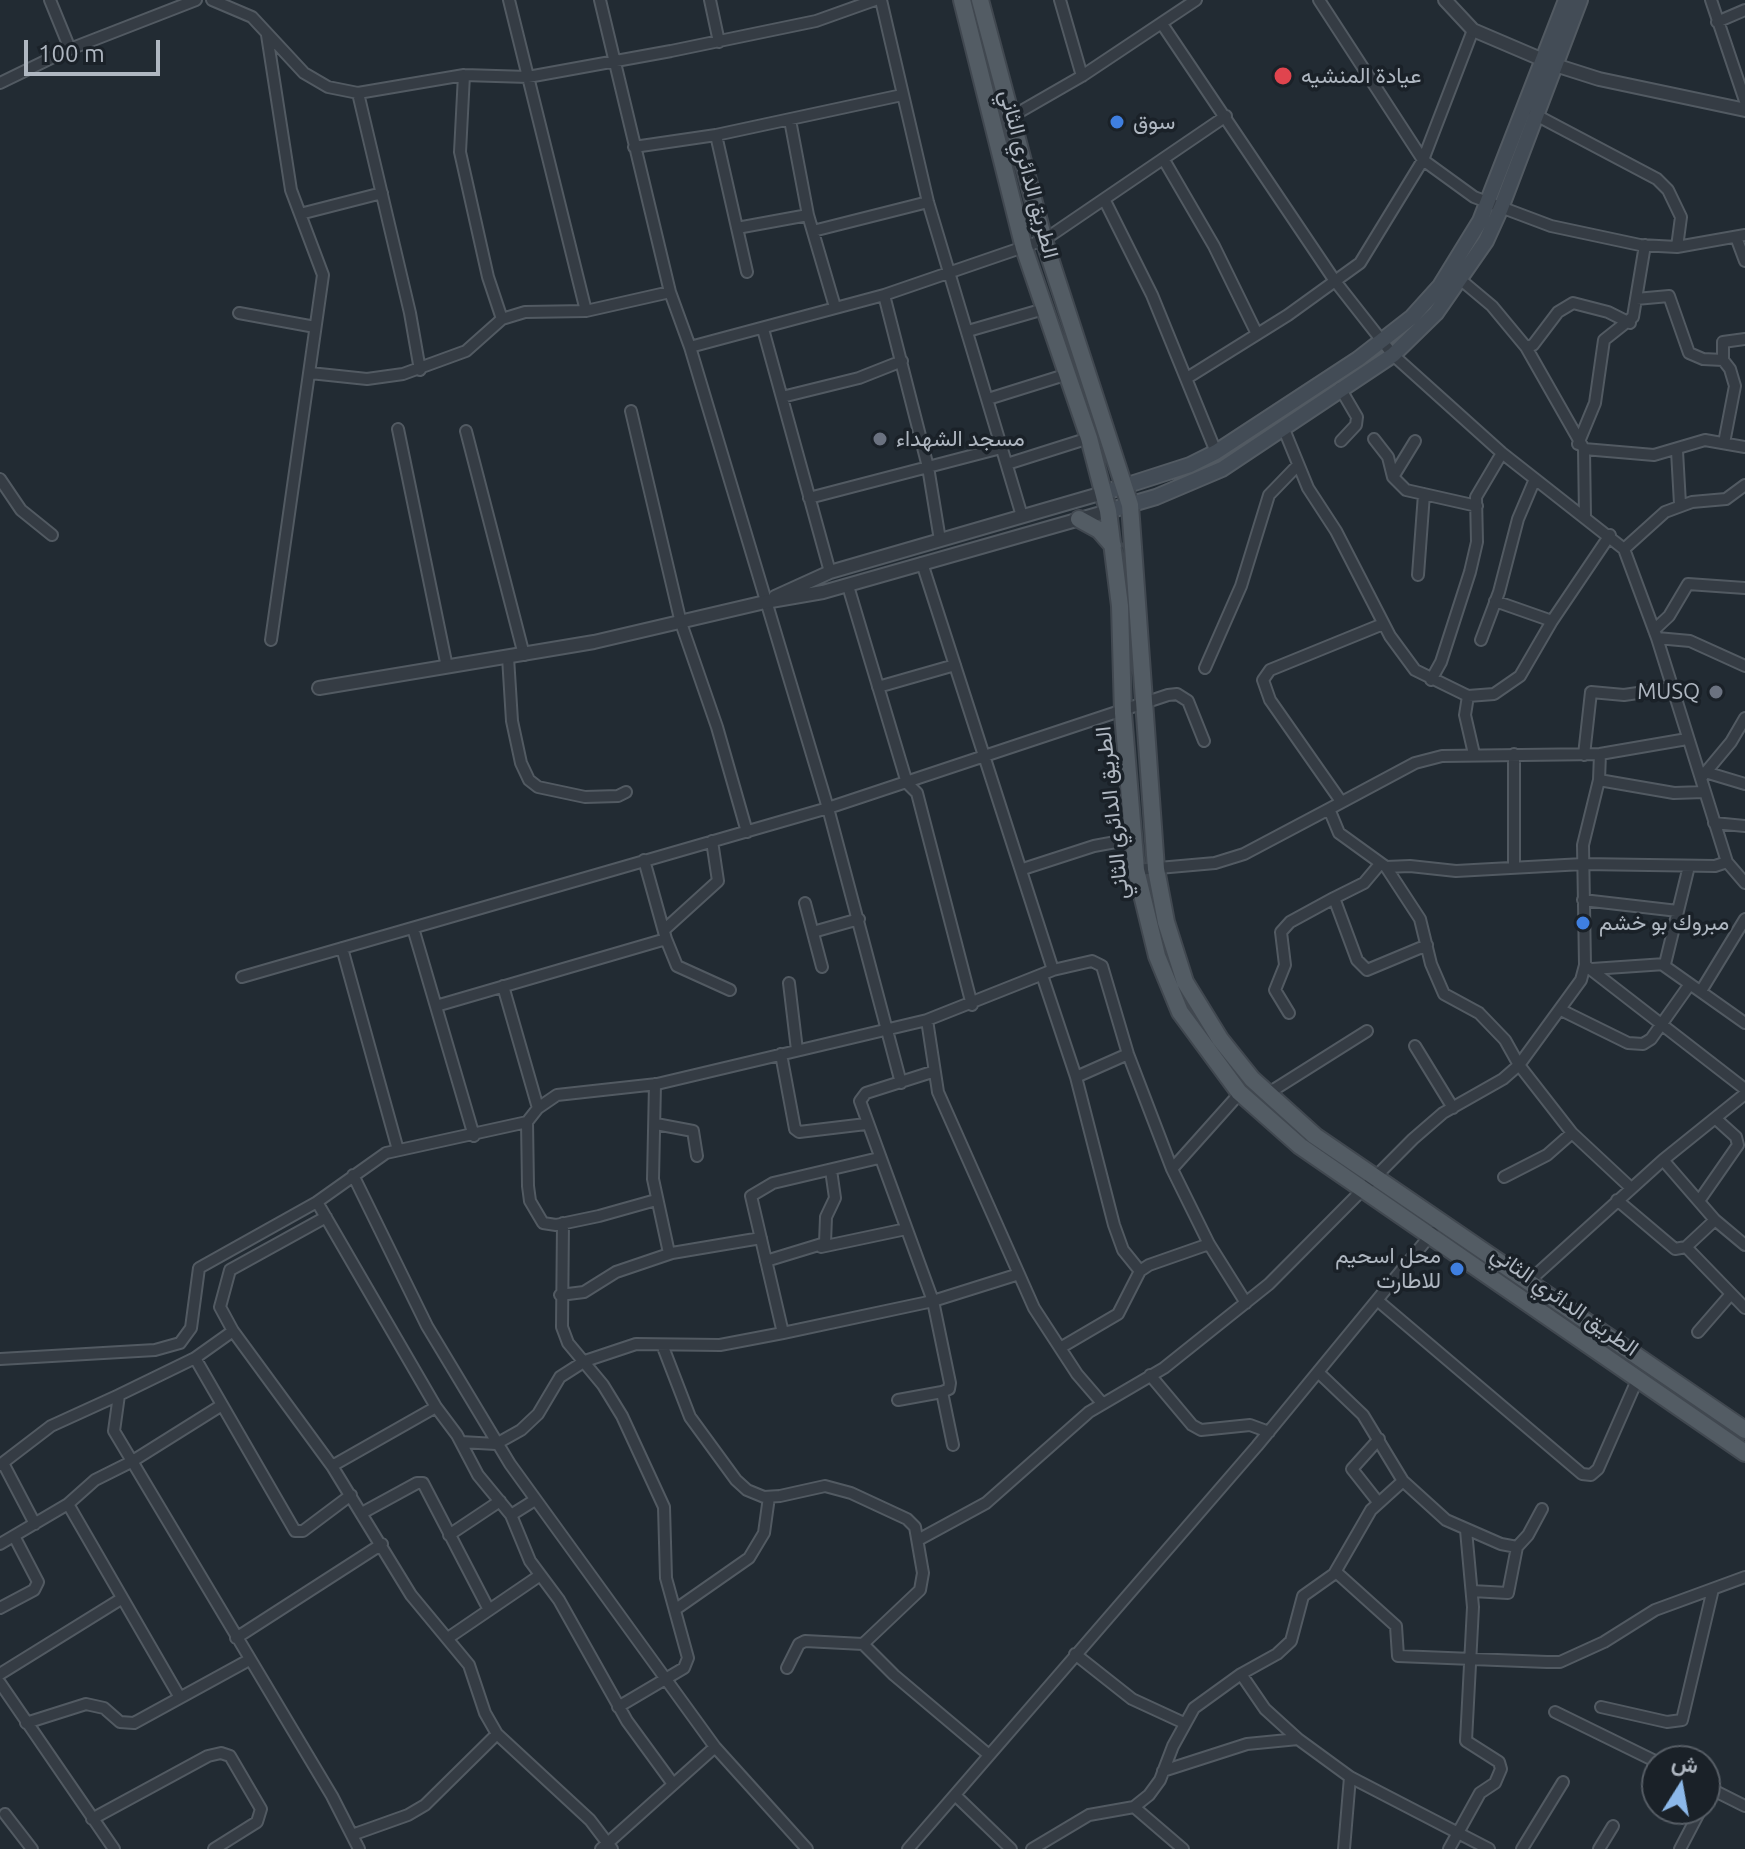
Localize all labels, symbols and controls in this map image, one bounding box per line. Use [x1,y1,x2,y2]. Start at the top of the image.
scale bar [28,24,164,74]
text: 100 m [38,40,105,67]
place label: عيادة المنشيه [1301,63,1421,89]
marker: عيادة المنشيه [1272,65,1294,87]
street label: الطريق الدائري الثاني [994,87,1064,261]
place label: سوق [1133,109,1175,135]
marker: سوق [1108,113,1126,131]
place label: مسجد الشهداء [896,426,1025,452]
marker: مسجد الشهداء [871,430,889,448]
place label: MUSQ [1637,679,1700,705]
marker: MUSQ [1707,683,1725,701]
street label: الطريق الدائري الثاني [1090,725,1134,901]
place label: مبروك بو خشم [1599,910,1729,936]
marker: مبروك بو خشم [1574,914,1592,932]
street label: الطريق الدائري الثاني [1486,1240,1644,1362]
place label: محل اسحيم للاطارت [1335,1243,1441,1294]
marker: محل اسحيم للاطارت [1448,1260,1466,1278]
north arrow [1641,1745,1721,1825]
text: ش [1670,1748,1701,1778]

